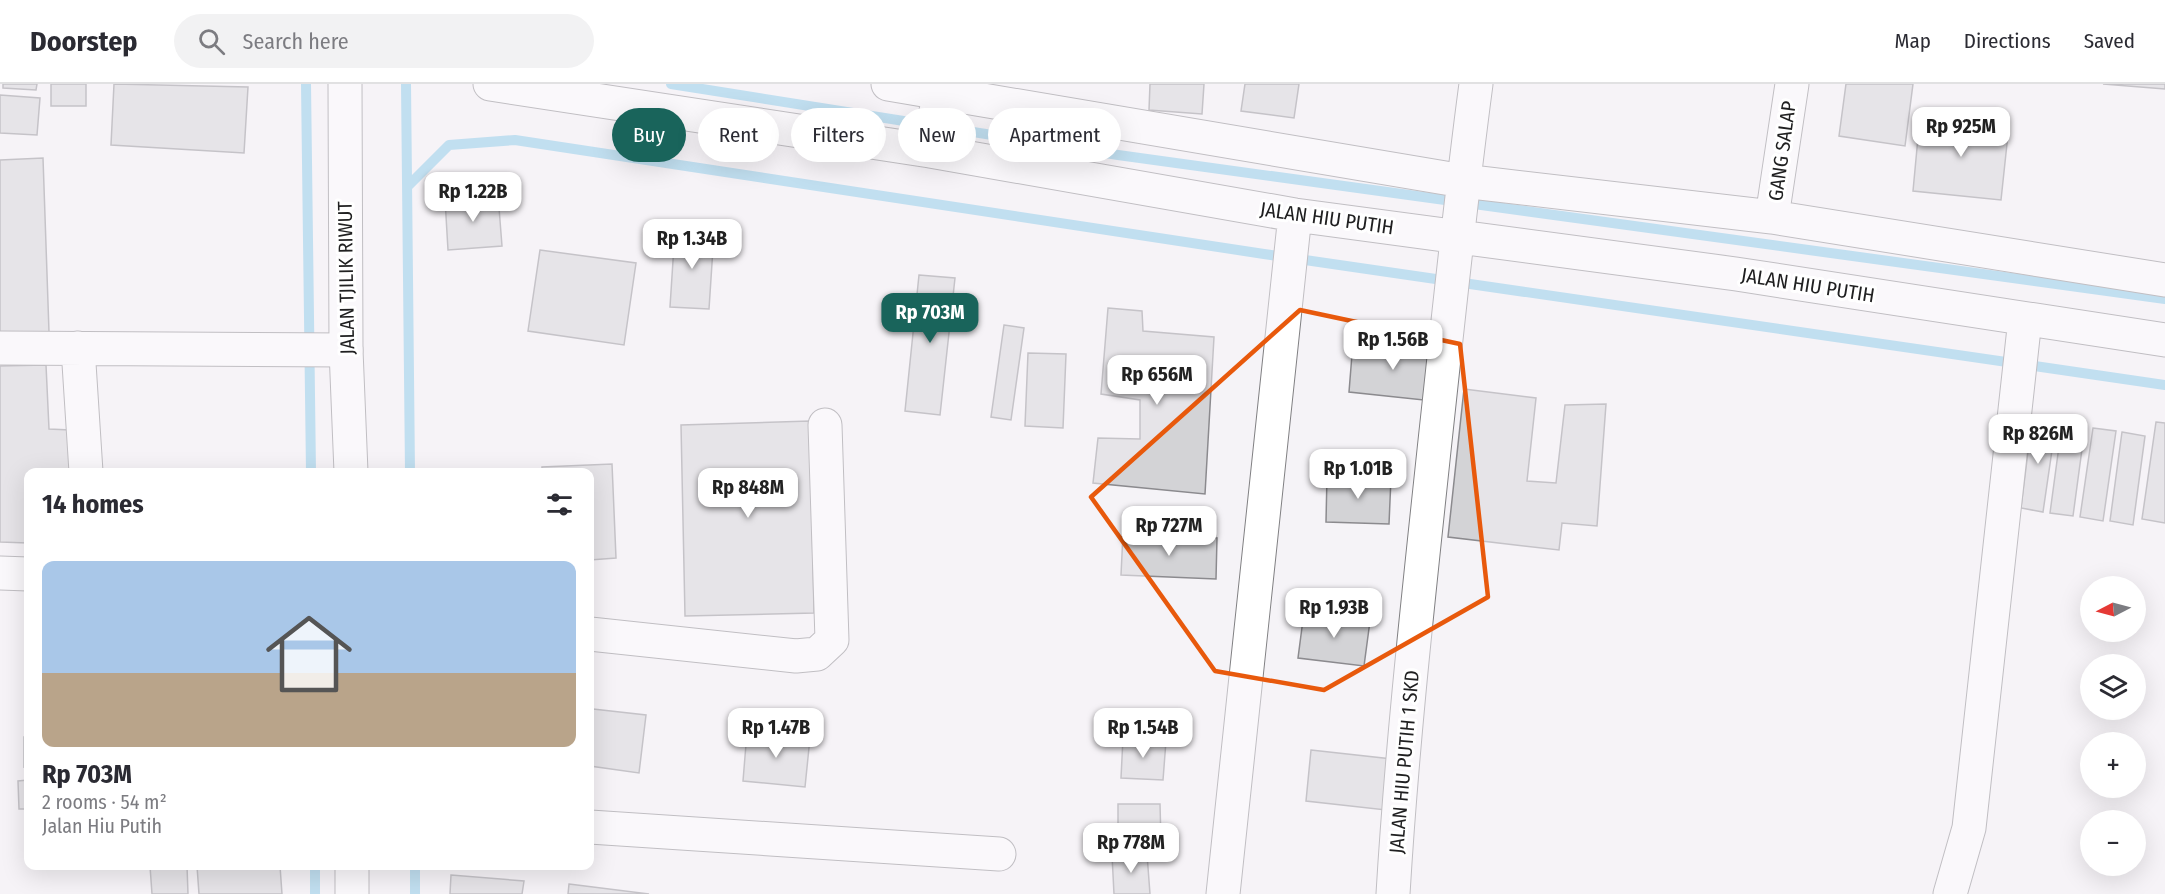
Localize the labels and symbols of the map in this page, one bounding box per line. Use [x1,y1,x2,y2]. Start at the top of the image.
street label: GANG SALAP [1763,100,1801,202]
pin: Rp 925M [1906,107,2016,158]
pin: Rp 1.22B [411,172,535,223]
street label: JALAN HIU PUTIH [1259,197,1395,239]
street label: JALAN TJILIK RIWUT [333,200,359,355]
pin: Rp 1.34B [630,219,754,270]
street label: JALAN HIU PUTIH [1740,263,1876,307]
pin: Rp 703M [875,293,985,344]
pin: Rp 1.56B [1331,320,1455,371]
pin: Rp 656M [1102,355,1212,406]
pin: Rp 826M [1983,414,2093,465]
pin: Rp 1.01B [1296,449,1420,500]
pin: Rp 848M [693,468,803,519]
pin: Rp 727M [1114,506,1224,557]
north arrow [2080,576,2146,642]
pin: Rp 1.93B [1272,588,1396,639]
street label: JALAN HIU PUTIH 1 SKD [1384,669,1424,855]
pin: Rp 1.47B [714,708,838,759]
pin: Rp 1.54B [1081,708,1205,759]
pin: Rp 778M [1076,823,1186,874]

